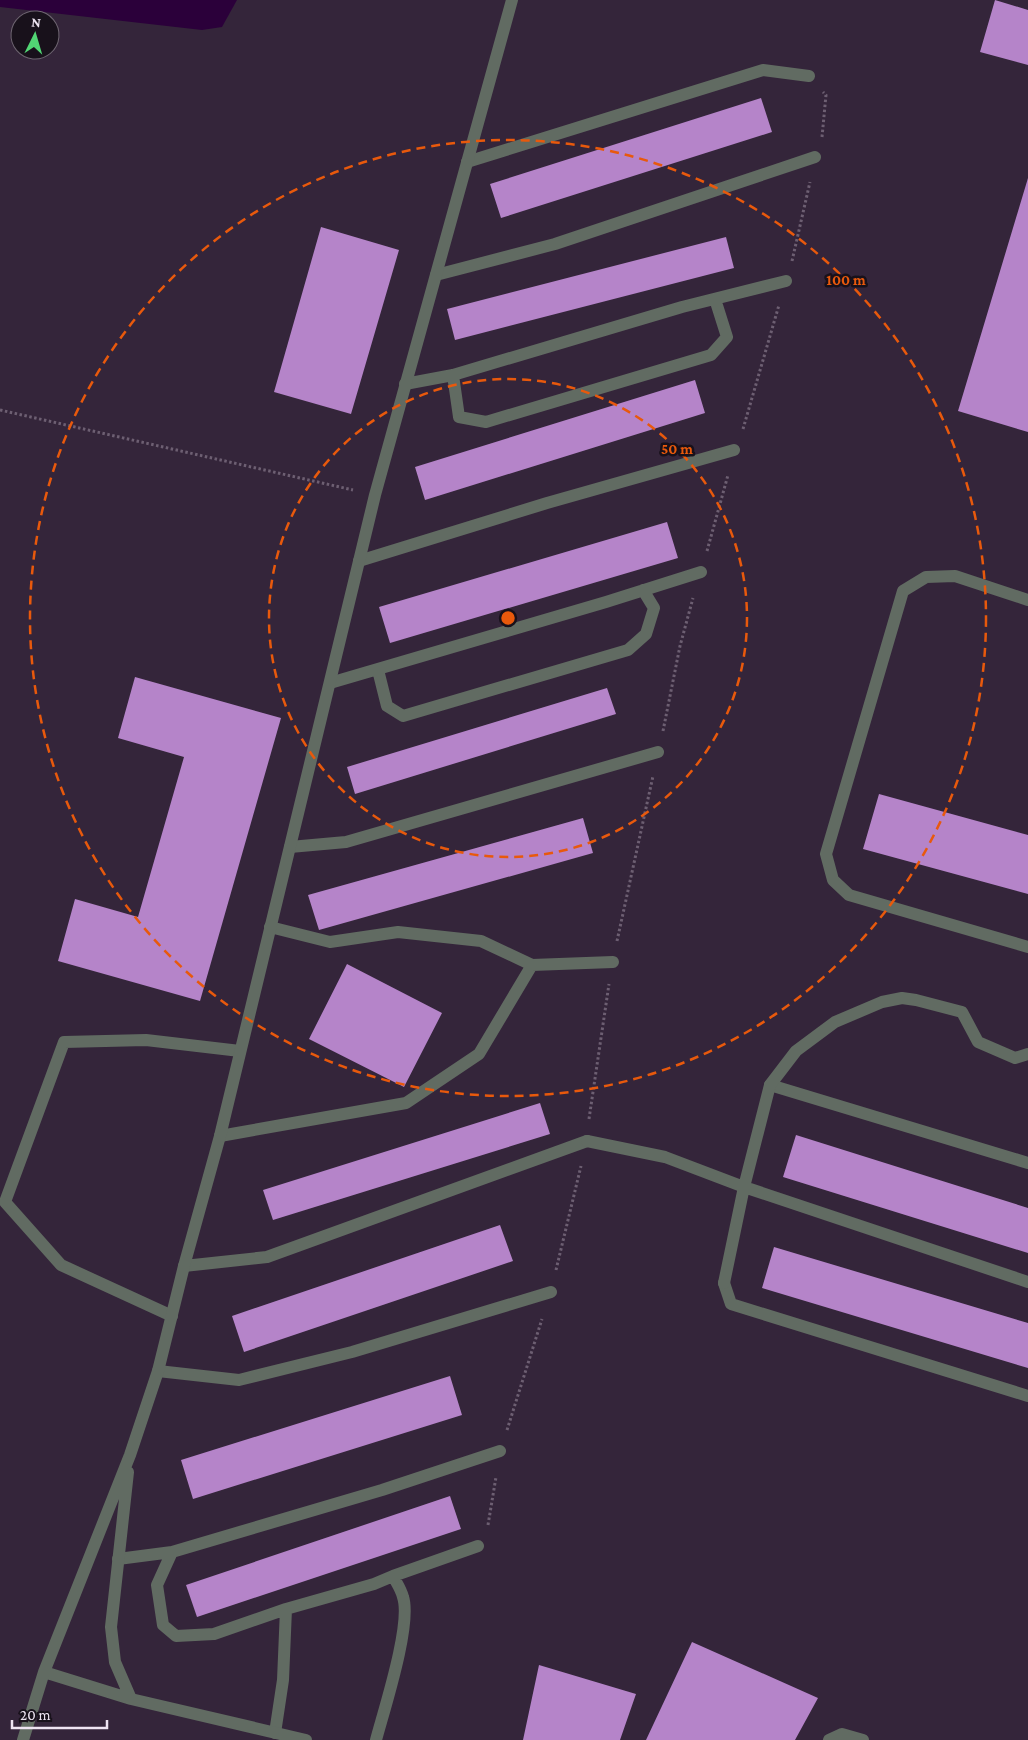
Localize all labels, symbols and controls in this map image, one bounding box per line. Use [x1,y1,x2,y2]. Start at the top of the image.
north arrow [10,10,60,60]
text: N [31,14,42,30]
text: 100 m [826,272,866,288]
text: 50 m [661,441,693,457]
centre of rings [499,609,517,627]
scale bar [12,1698,108,1730]
text: 20 m [20,1707,51,1723]

